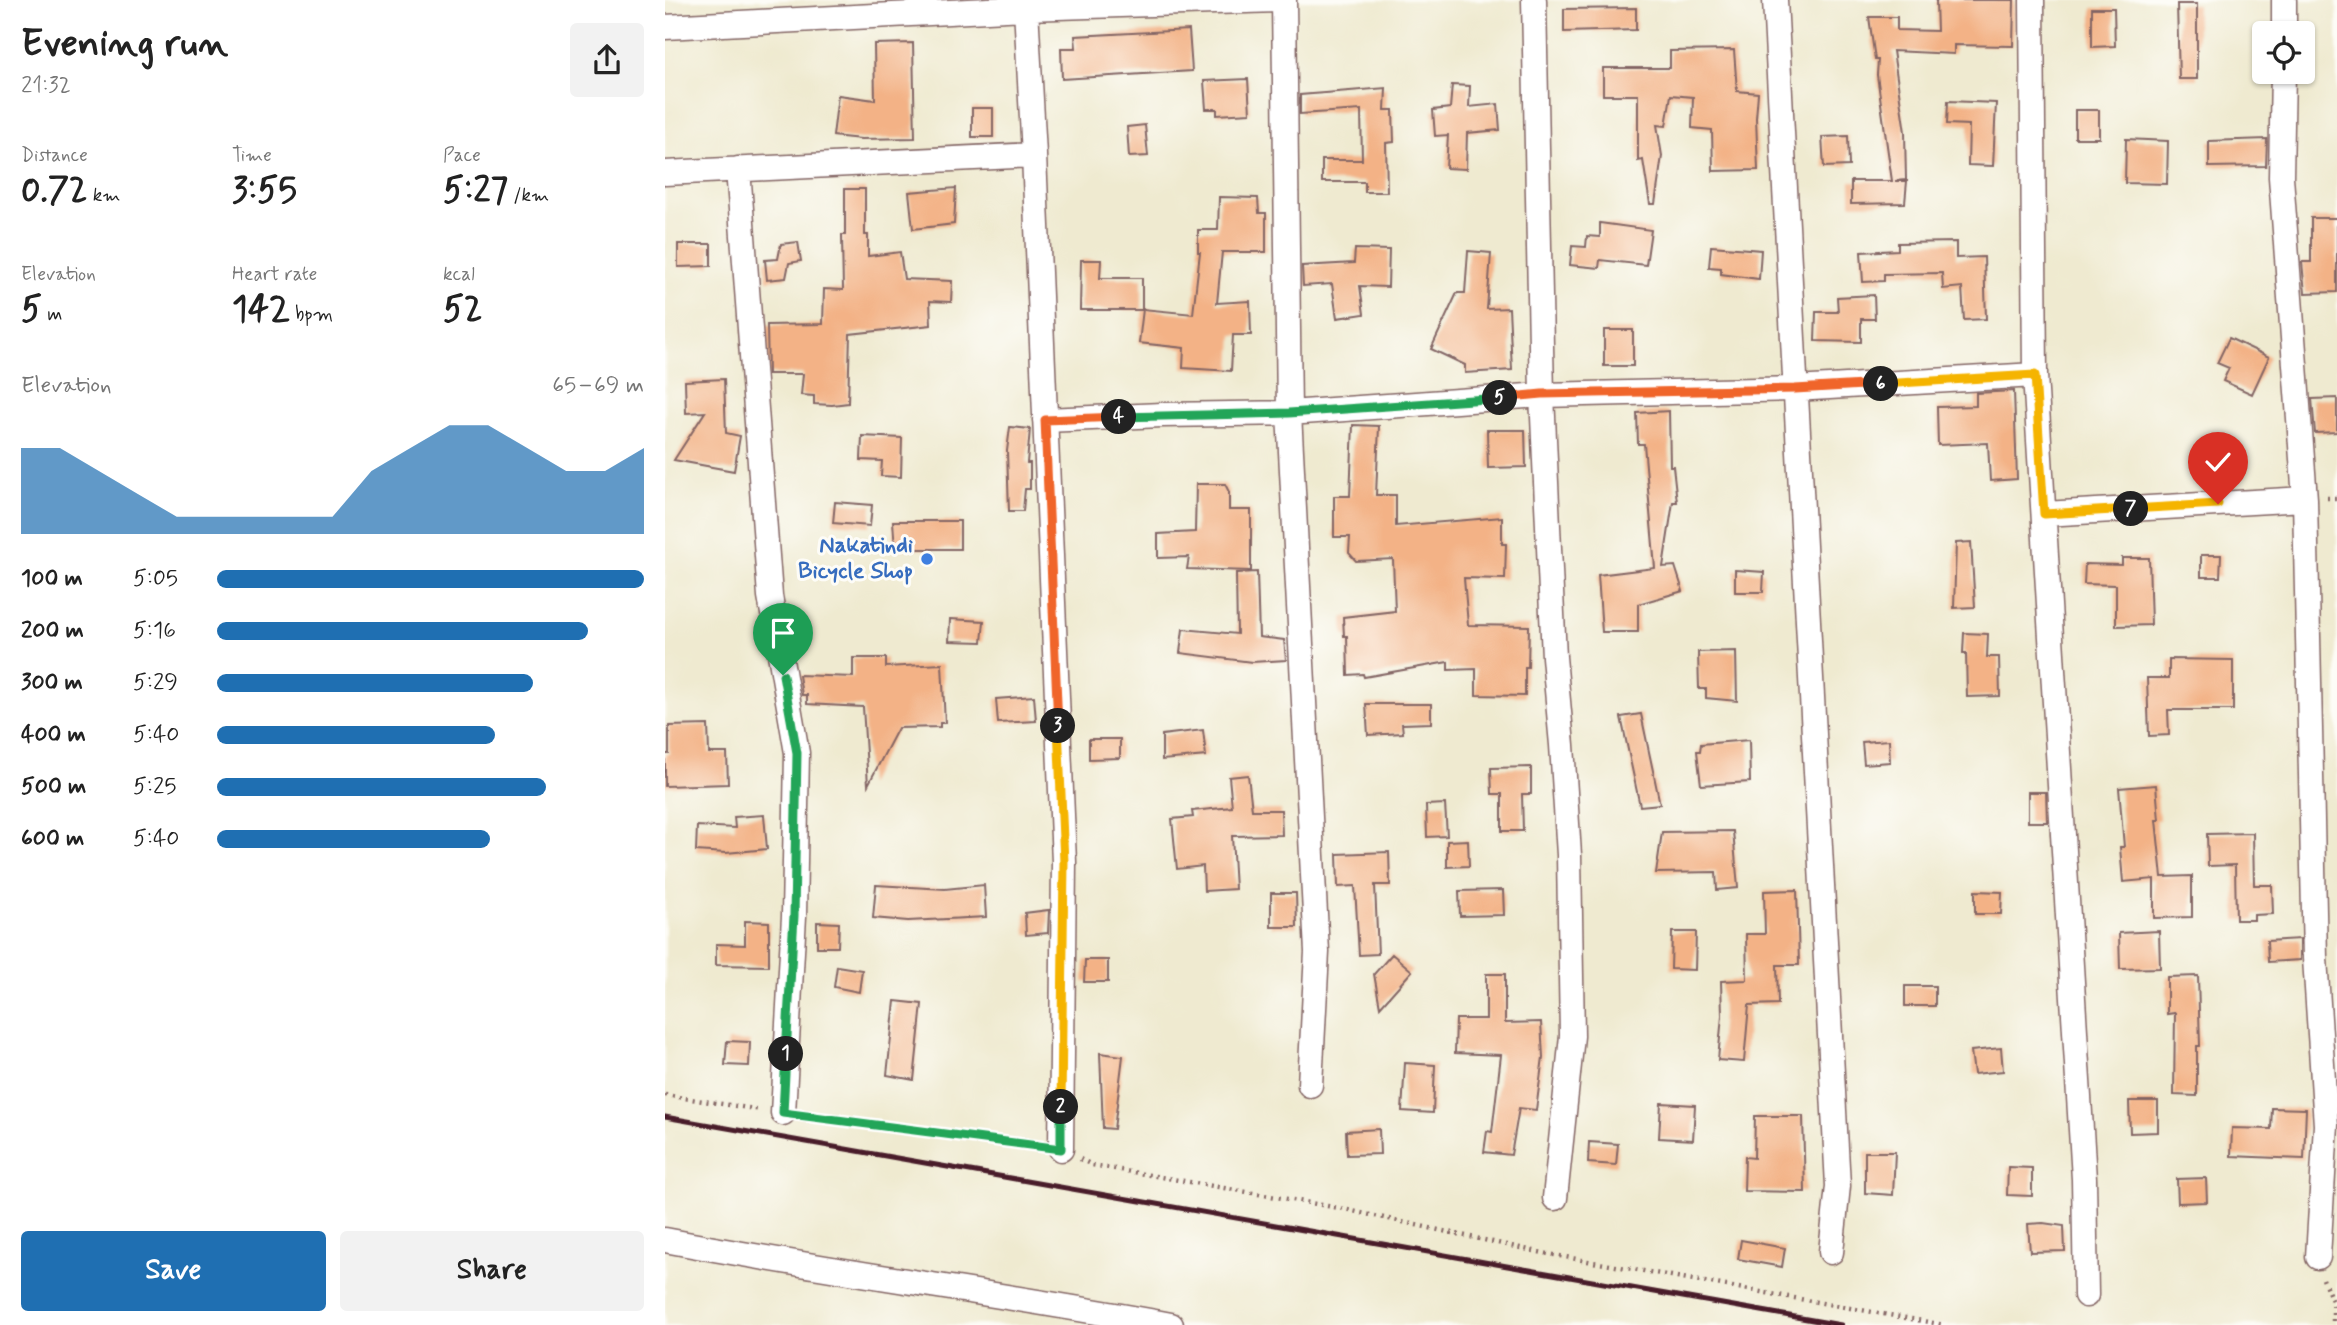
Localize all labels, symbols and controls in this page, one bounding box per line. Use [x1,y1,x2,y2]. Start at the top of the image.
text: Evening run [21,20,228,69]
map controls [2252,21,2315,84]
button: locate [2252,21,2315,84]
button: share [570,23,644,97]
text: 21:32 [21,71,71,101]
text: Distance [21,143,88,168]
text: Time [232,143,272,168]
text: Pace [443,143,481,168]
text: 0.72 [21,168,88,214]
text: 3:55 [232,168,297,214]
text: 5:27 [443,168,508,214]
text: km [88,183,120,208]
text: /km [508,183,549,208]
text: Elevation [21,262,96,287]
text: Heart rate [232,262,317,287]
text: kcal [443,262,475,287]
text: 5 [21,287,42,333]
text: 142 [232,287,290,333]
text: 52 [443,287,482,333]
text: m [42,302,62,327]
text: bpm [290,302,333,327]
pin: 6 [1863,366,1899,402]
text: Elevation [21,371,112,401]
text: 65–69 m [552,371,644,401]
text: 6 [1876,371,1885,396]
pin: 5 [1483,380,1517,416]
text: 5 [1494,385,1505,410]
pin: 4 [1101,400,1137,434]
text: 4 [1113,404,1124,429]
pin [2188,432,2248,504]
icon: check [2199,443,2237,481]
pin: 7 [2113,491,2149,526]
text: 7 [2125,496,2136,521]
place label: Nakatindi Bicycle Shop [798,531,913,587]
marker: Nakatindi Bicycle Shop [919,551,935,567]
text: 100 m [21,564,83,594]
text: 5:05 [133,564,178,594]
pin [753,603,813,675]
icon: arrive [764,614,802,652]
text: 200 m [21,616,84,646]
text: 5:16 [133,616,176,646]
text: 300 m [21,668,83,698]
text: 5:29 [133,668,178,698]
pin: 3 [1041,708,1075,744]
text: 3 [1053,713,1062,738]
text: 400 m [21,720,86,750]
text: 5:40 [133,720,179,750]
text: 500 m [21,772,86,802]
text: 5:25 [133,772,176,802]
text: 600 m [21,824,84,854]
text: 5:40 [133,824,179,854]
pin: 1 [769,1036,803,1072]
text: 1 [781,1041,790,1066]
pin: 2 [1043,1090,1079,1124]
text: 2 [1056,1094,1065,1119]
button: Save [21,1231,326,1311]
button: Share [340,1231,644,1311]

